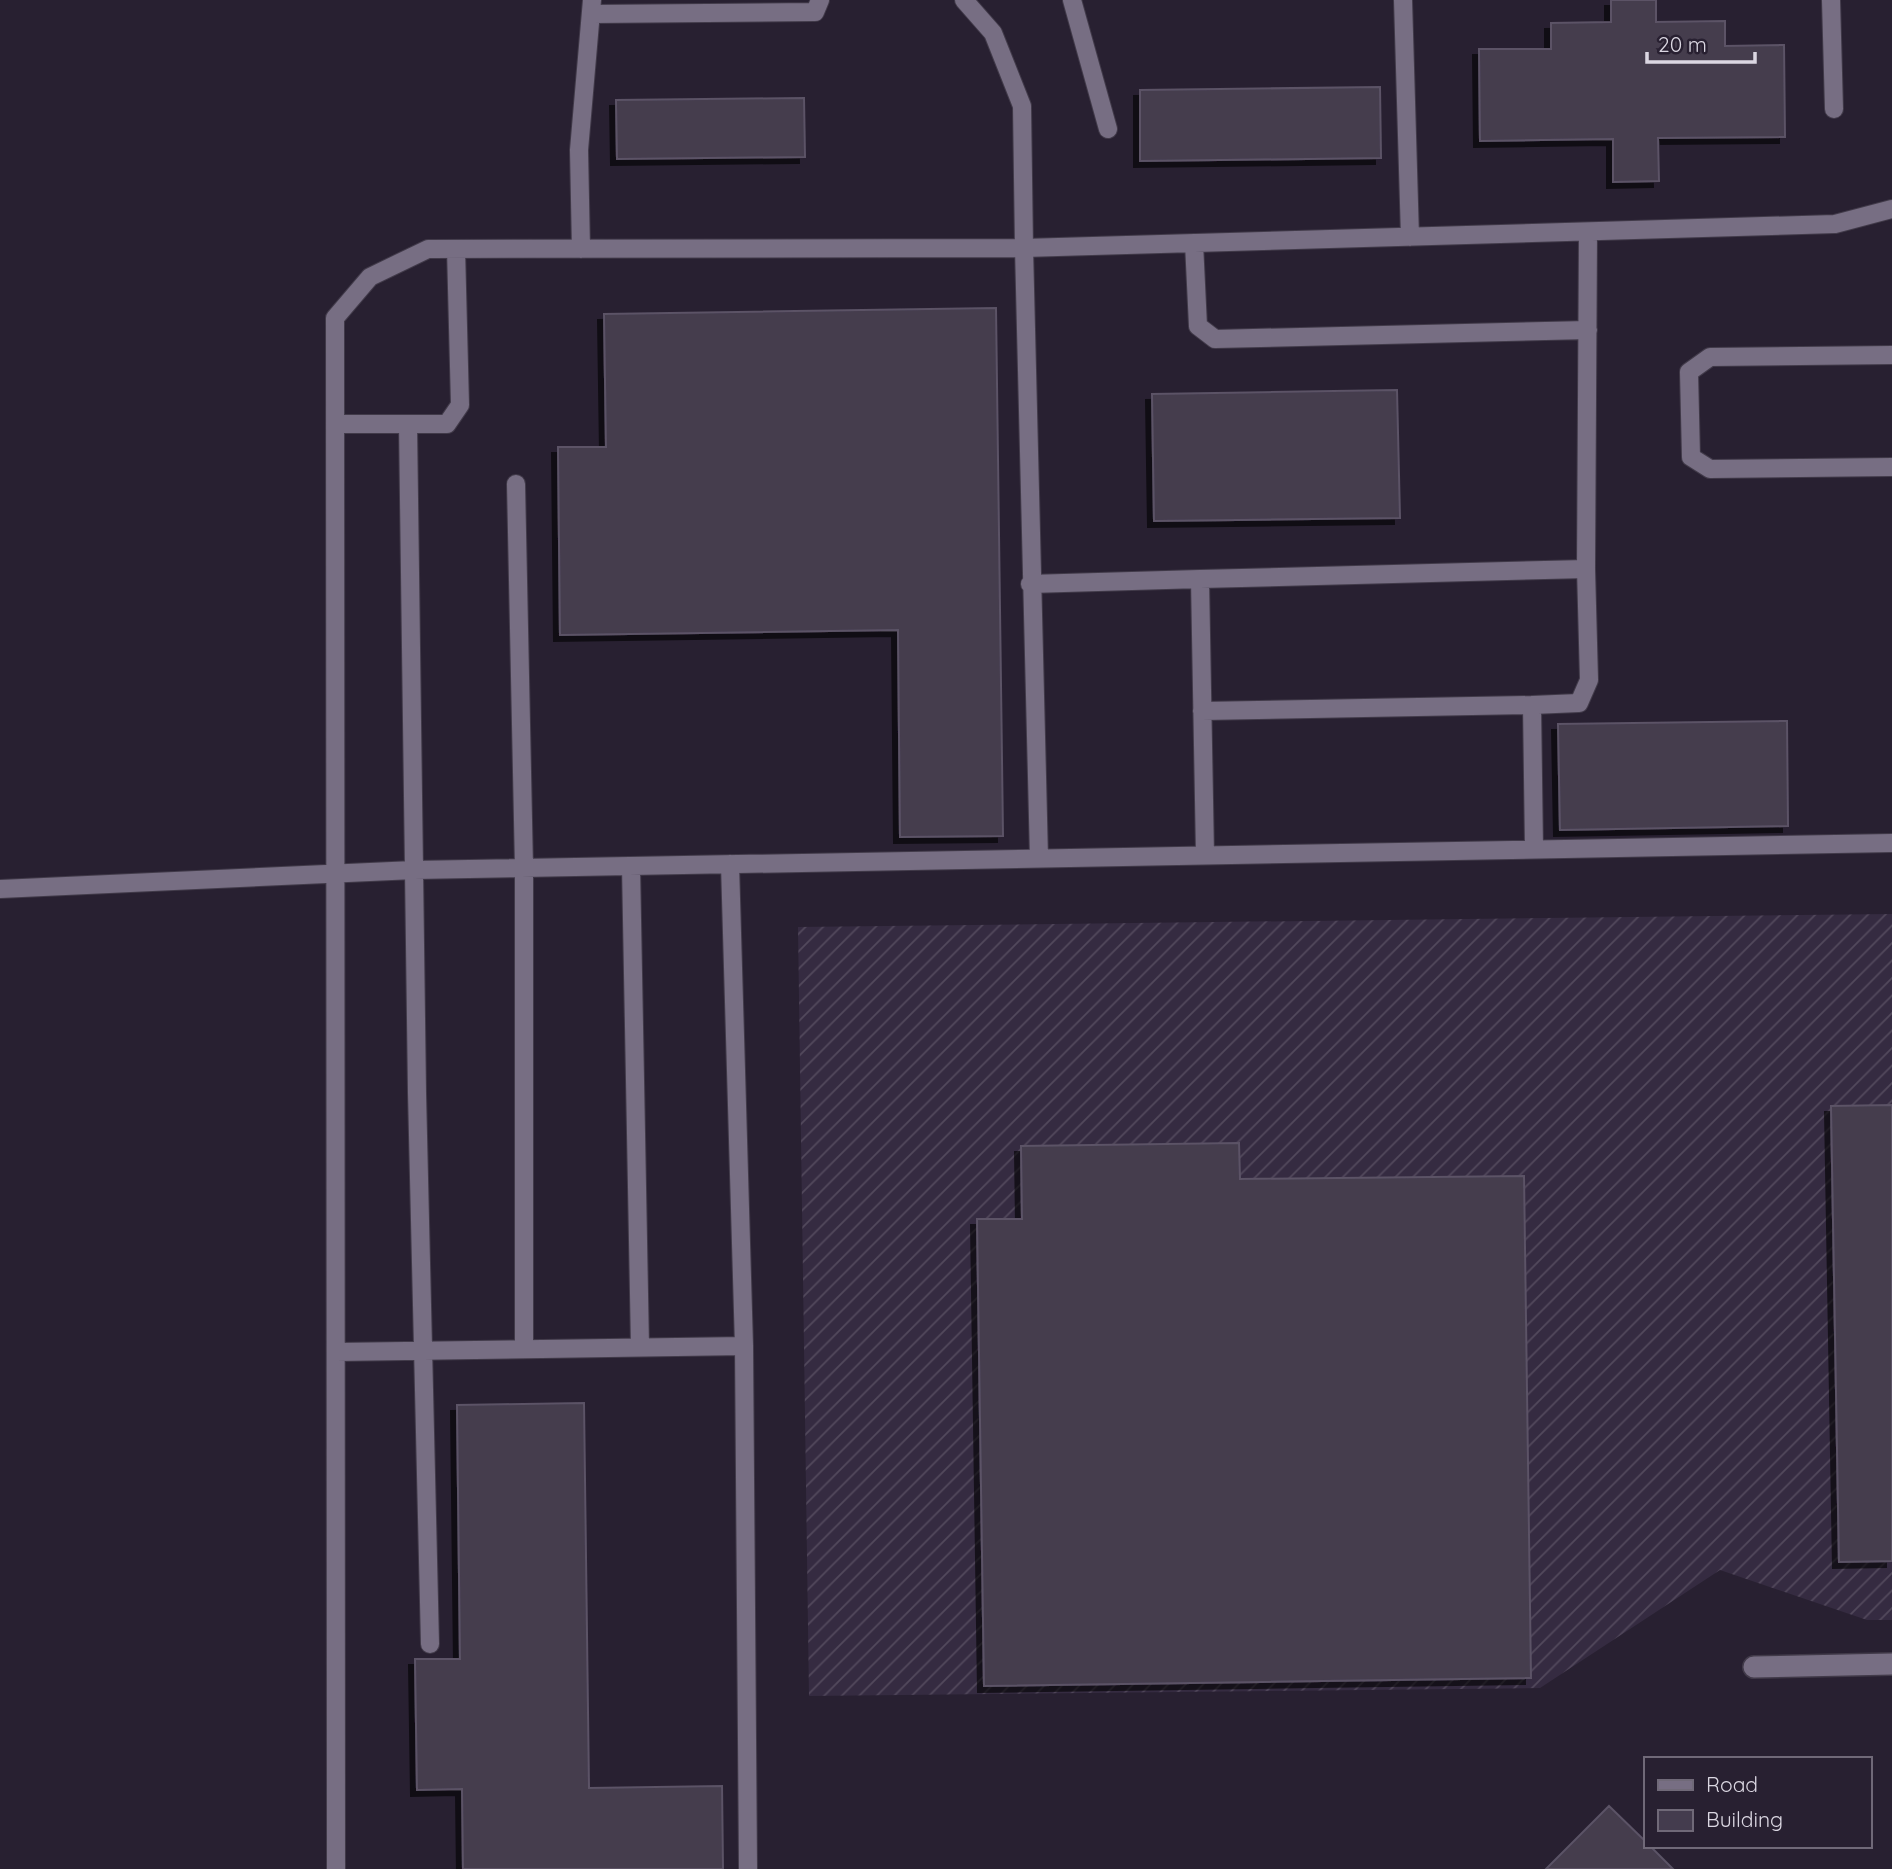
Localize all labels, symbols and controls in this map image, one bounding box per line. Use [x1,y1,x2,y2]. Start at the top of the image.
scale bar [1647,21,1756,65]
text: 20 m [1658,31,1707,57]
legend [1644,1757,1871,1848]
text: Road [1706,1771,1758,1797]
text: Building [1706,1806,1783,1832]

